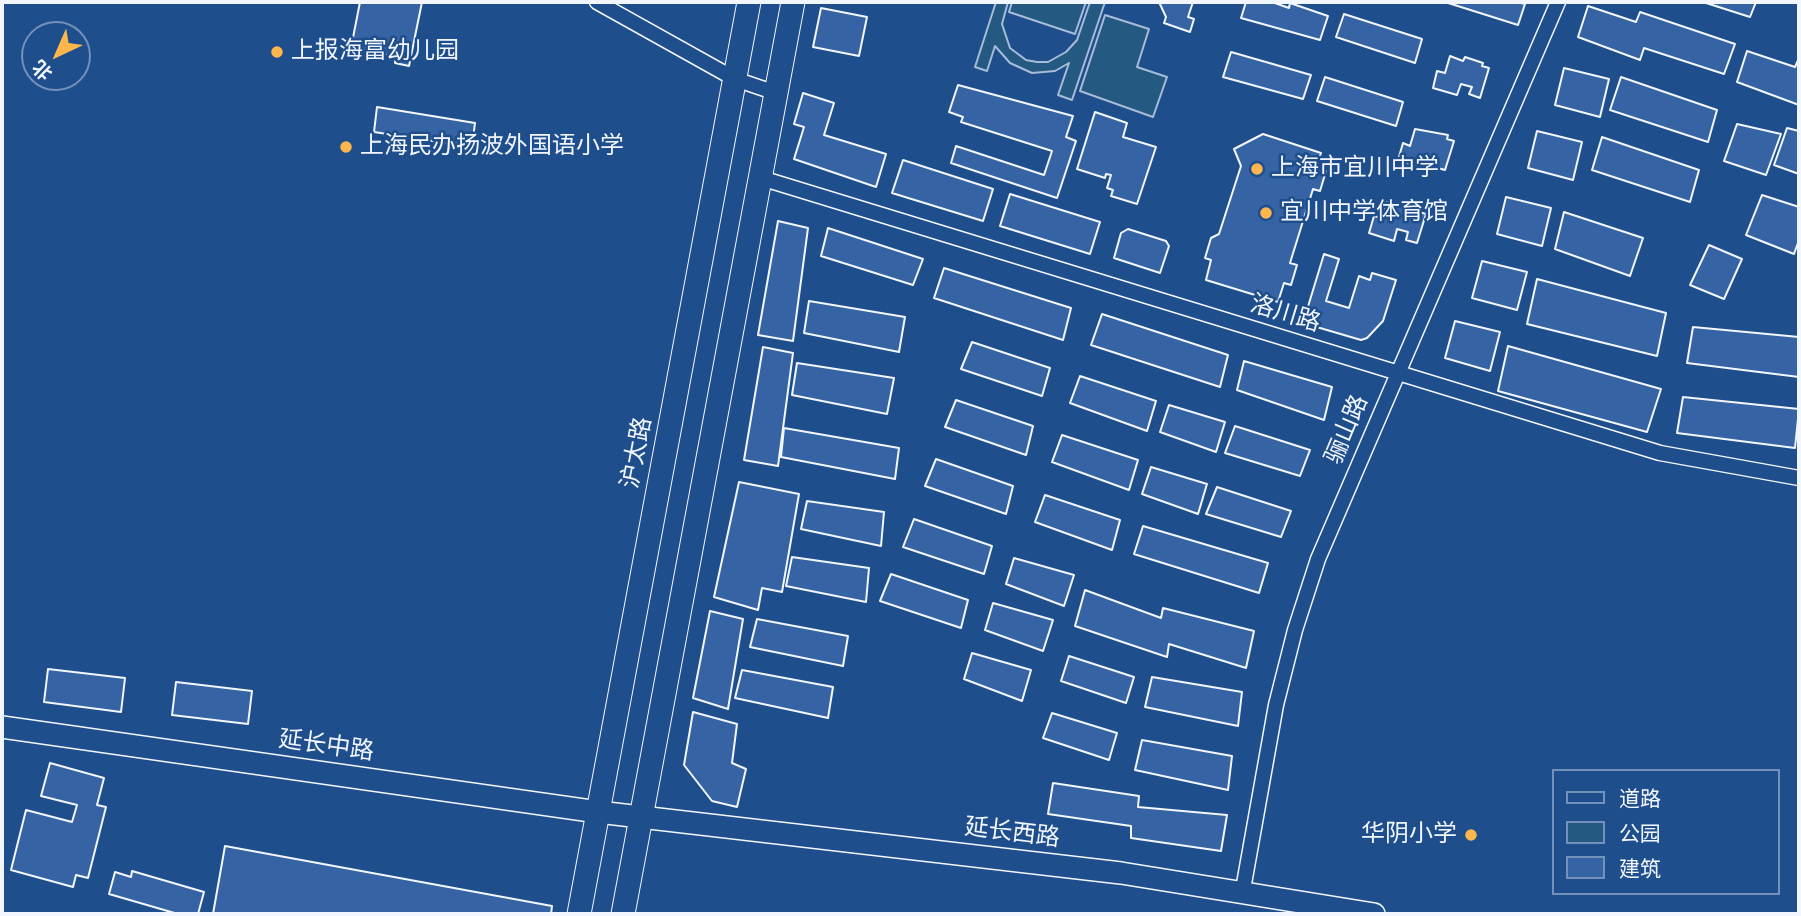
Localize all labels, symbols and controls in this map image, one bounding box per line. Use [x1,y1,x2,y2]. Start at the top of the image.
north arrow [21,21,91,91]
place label: 上报海富幼儿园 [291,38,459,66]
marker: 上报海富幼儿园 [269,44,285,60]
text: 北 [26,54,59,86]
place label: 上海民办扬波外国语小学 [360,133,624,161]
marker: 上海民办扬波外国语小学 [338,139,354,155]
place label: 上海市宜川中学 [1271,155,1439,183]
marker: 上海市宜川中学 [1249,161,1265,177]
place label: 宜川中学体育馆 [1280,199,1448,227]
marker: 宜川中学体育馆 [1258,205,1274,221]
street label: 洛川路 [1246,291,1324,339]
street label: 骊山路 [1321,391,1375,469]
street label: 沪太路 [617,415,659,491]
street label: 延长中路 [276,726,376,768]
legend [1552,769,1780,895]
text: 道路 [1619,784,1661,814]
street label: 延长西路 [963,814,1061,854]
text: 公园 [1619,819,1661,849]
place label: 华阴小学 [1361,821,1457,849]
marker: 华阴小学 [1463,827,1479,843]
text: 建筑 [1619,854,1661,884]

